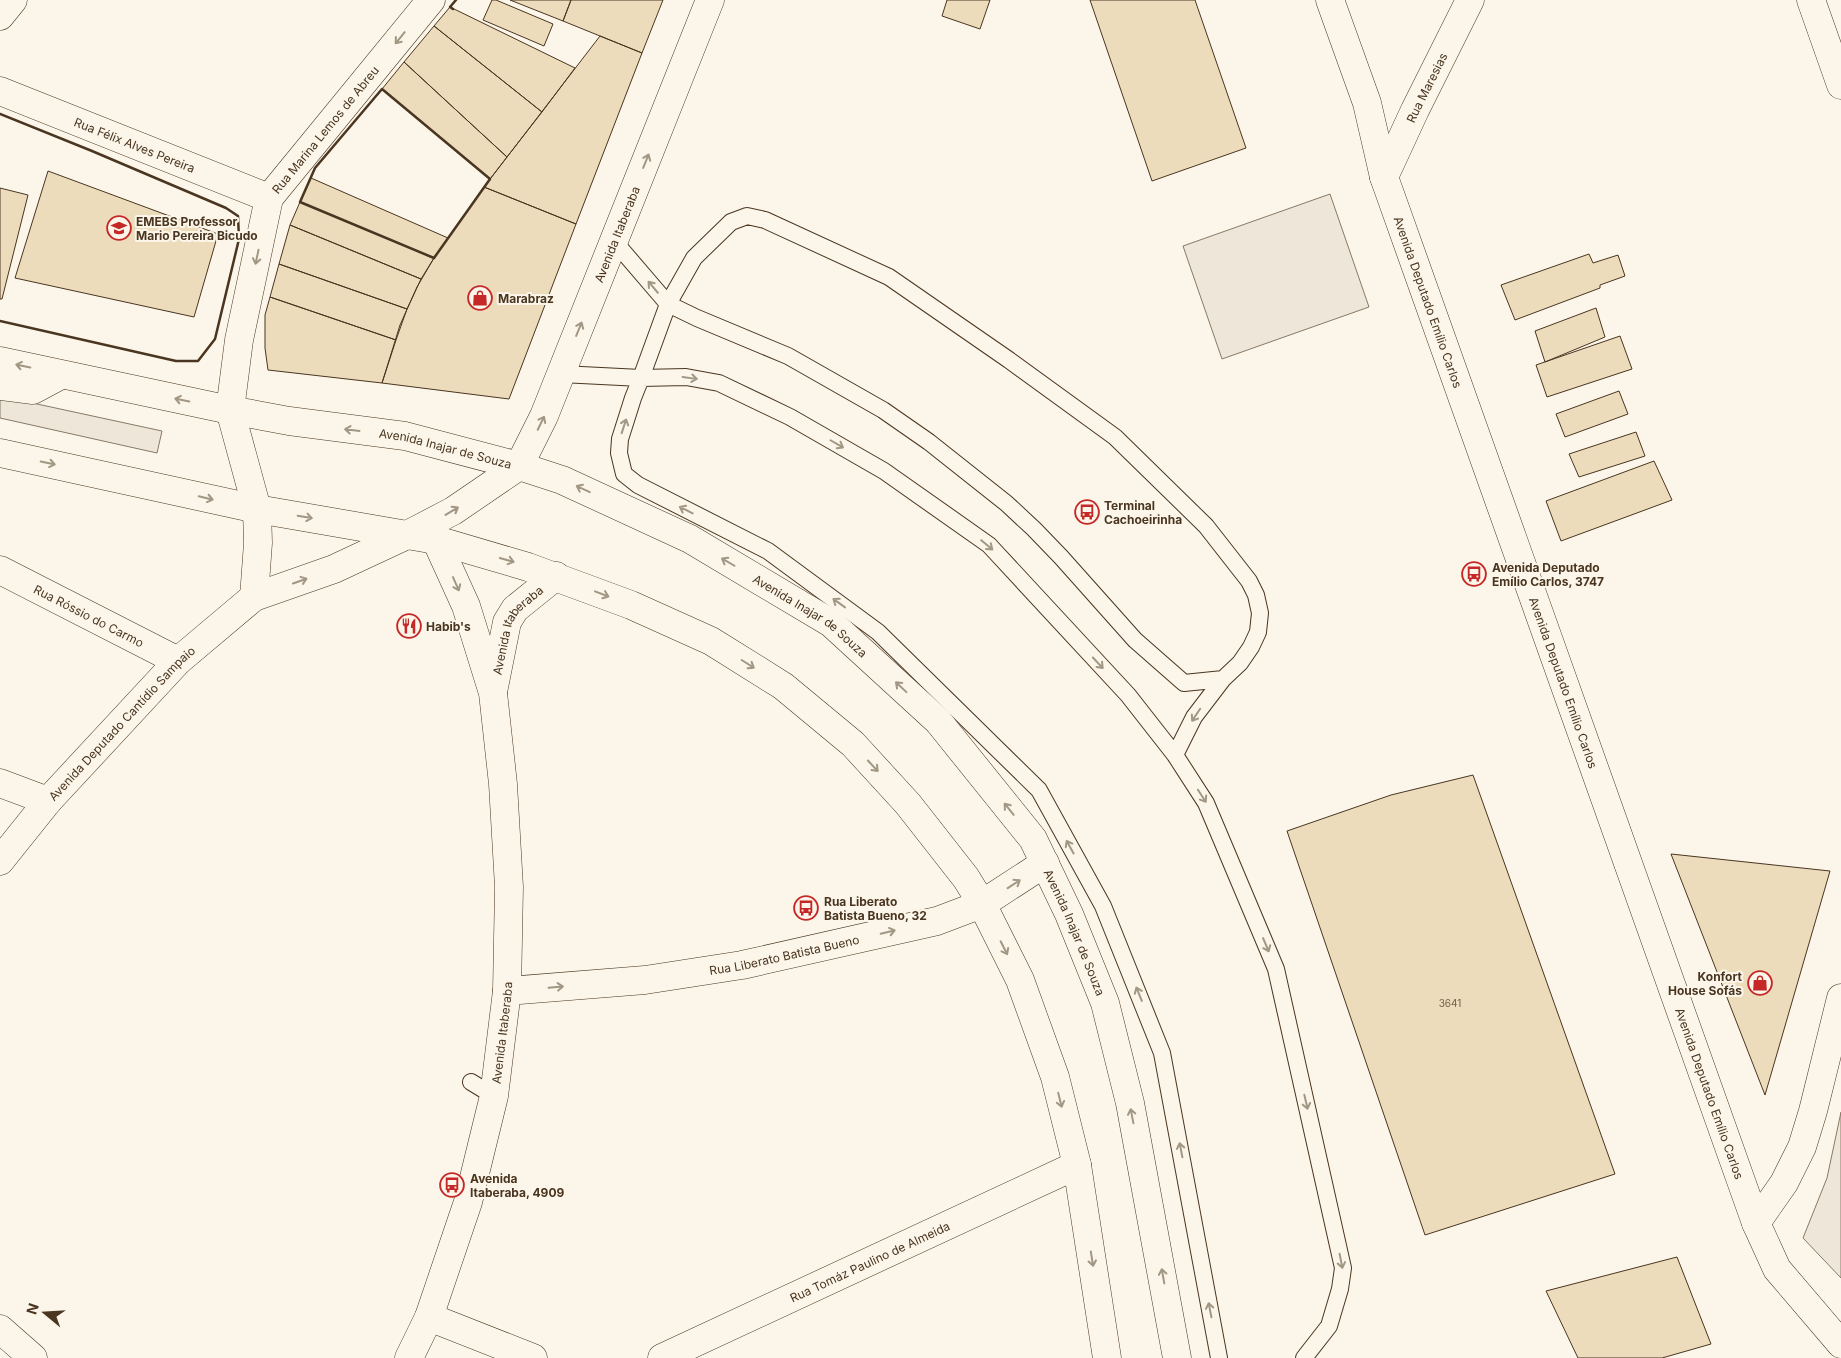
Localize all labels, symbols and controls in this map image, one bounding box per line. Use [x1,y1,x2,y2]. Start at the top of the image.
one-way arrow [394,31,405,44]
street label: Rua Maresias [1403,50,1450,125]
street label: Rua Marina Lemos de Abreu [268,63,382,196]
street label: Rua Félix Alves Pereira [72,114,197,175]
one-way arrow [642,154,651,170]
street label: Avenida Itaberaba [591,184,643,285]
place label: EMEBS Professor Mario Pereira Bicudo [136,214,258,243]
street label: Avenida Deputado Emílio Carlos [1391,214,1466,390]
school or university icon: EMEBS Professor Mario Pereira Bicudo [106,215,132,241]
one-way arrow [252,249,261,265]
one-way arrow [648,281,659,294]
shop icon: Marabraz [467,285,493,311]
place label: Marabraz [498,291,554,306]
one-way arrow [575,321,584,337]
one-way arrow [16,361,32,371]
one-way arrow [682,373,698,383]
one-way arrow [175,395,191,405]
one-way arrow [536,416,546,431]
one-way arrow [620,419,629,434]
one-way arrow [344,425,360,435]
street label: Avenida Inajar de Souza [378,425,513,471]
one-way arrow [830,439,845,449]
one-way arrow [39,459,55,468]
one-way arrow [576,484,591,494]
one-way arrow [198,493,214,503]
place label: Terminal Cachoeirinha [1104,498,1182,527]
bus stop icon: Terminal Cachoeirinha [1074,499,1100,525]
one-way arrow [444,505,458,515]
one-way arrow [679,505,694,514]
one-way arrow [297,512,313,522]
one-way arrow [980,539,993,551]
one-way arrow [499,556,515,566]
one-way arrow [722,556,736,566]
place label: Avenida Deputado Emílio Carlos, 3747 [1492,560,1604,589]
bus stop icon: Avenida Deputado Emílio Carlos, 3747 [1461,561,1487,587]
street label: Avenida Inajar de Souza [750,571,871,660]
one-way arrow [292,576,308,585]
one-way arrow [451,576,461,591]
street label: Rua Róssio do Carmo [31,581,147,650]
street label: Avenida Itaberaba [489,582,546,676]
one-way arrow [594,590,609,599]
street label: Avenida Deputado Emílio Carlos [1526,595,1601,770]
one-way arrow [832,598,846,608]
restaurant icon: Habib's [396,613,422,639]
place label: Habib's [426,619,471,634]
street label: Avenida Deputado Cantídio Sampaio [45,643,198,803]
one-way arrow [1092,657,1104,669]
one-way arrow [740,660,754,670]
one-way arrow [895,681,908,693]
one-way arrow [1191,708,1201,722]
one-way arrow [867,760,879,773]
one-way arrow [1197,789,1207,803]
one-way arrow [1003,802,1014,815]
one-way arrow [1065,840,1075,855]
street label: Avenida Inajar de Souza [1041,867,1109,998]
one-way arrow [1006,879,1020,889]
place label: Rua Liberato Batista Bueno, 32 [824,894,927,923]
bus stop icon: Rua Liberato Batista Bueno, 32 [793,895,819,921]
one-way arrow [880,927,896,936]
street label: Rua Liberato Batista Bueno [708,931,861,977]
one-way arrow [1261,937,1271,952]
one-way arrow [1000,940,1009,955]
place label: Konfort House Sofás [1668,969,1743,998]
shop icon: Konfort House Sofás [1747,970,1773,996]
street label: Avenida Itaberaba [488,982,515,1084]
one-way arrow [548,982,564,992]
one-way arrow [1134,987,1143,1002]
house number: 3641 [1439,997,1461,1009]
street label: Avenida Deputado Emílio Carlos [1673,1006,1747,1181]
one-way arrow [1056,1091,1066,1107]
one-way arrow [1302,1094,1311,1110]
one-way arrow [1127,1108,1137,1124]
one-way arrow [1175,1143,1185,1159]
place label: Avenida Itaberaba, 4909 [470,1171,564,1200]
bus stop icon: Avenida Itaberaba, 4909 [439,1172,465,1198]
street label: Rua Tomáz Paulino de Almeida [787,1218,952,1305]
one-way arrow [1088,1250,1098,1266]
one-way arrow [1337,1253,1346,1269]
one-way arrow [1157,1268,1167,1284]
north arrow [20,1288,70,1338]
text: N [22,1301,42,1317]
one-way arrow [1205,1302,1215,1318]

